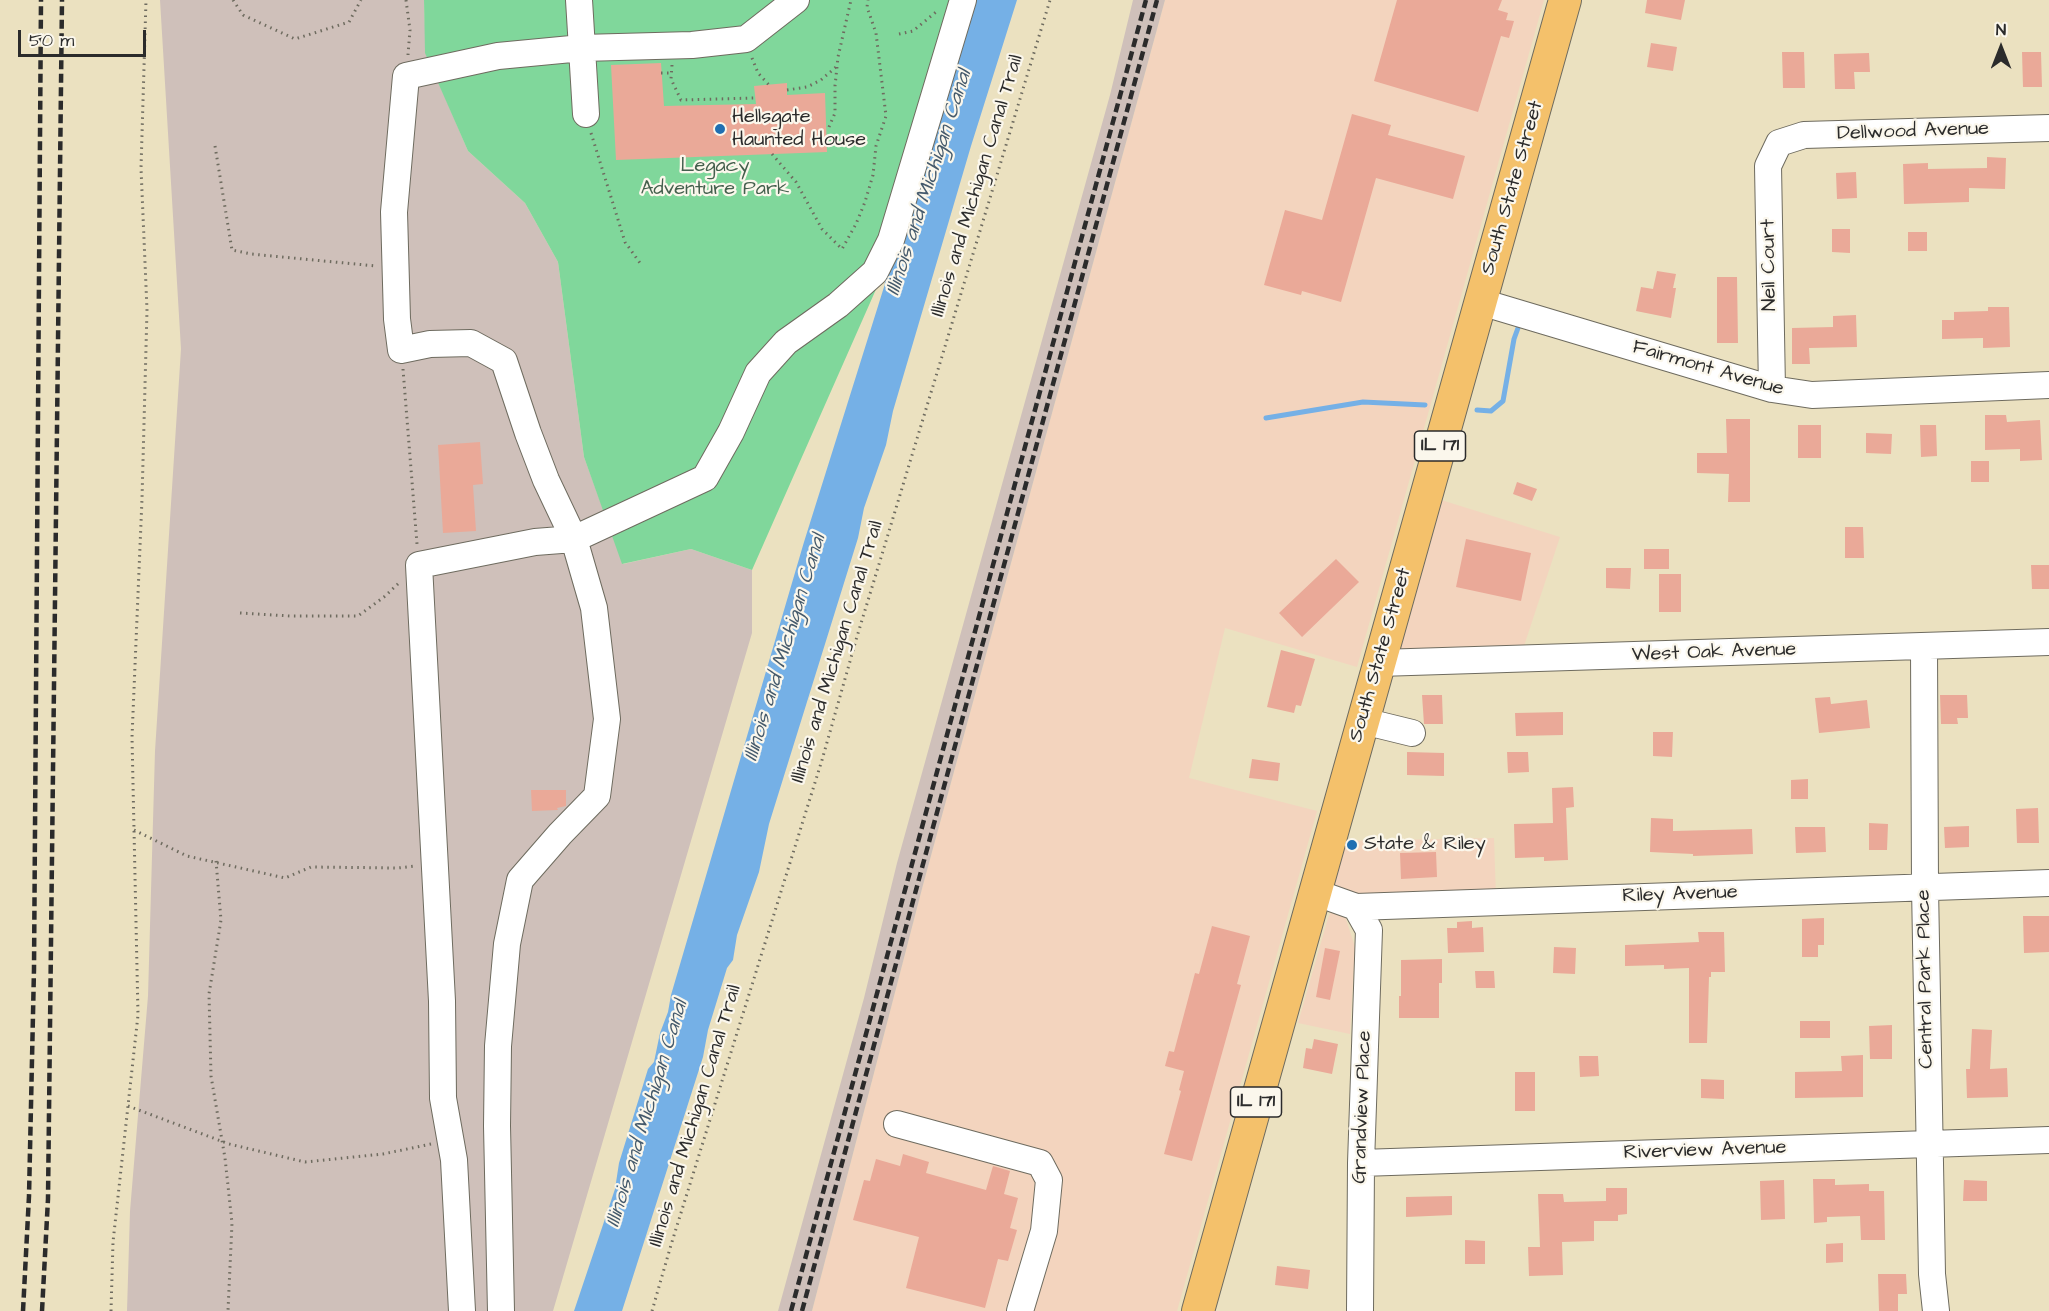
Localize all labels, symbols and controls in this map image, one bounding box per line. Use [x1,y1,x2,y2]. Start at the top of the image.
scale bar [21,18,148,56]
north arrow [1971,18,2031,78]
text: N [1996,19,2006,41]
text: 50 m [29,28,74,53]
street label: Illinois and Michigan Canal Trail [927,52,1029,320]
water label: Illinois and Michigan Canal [882,67,978,299]
street label: South State Street [1477,98,1549,278]
place label: Hellsgate Haunted House [732,106,866,153]
street label: Dellwood Avenue [1837,117,1989,147]
marker: Hellsgate Haunted House [713,122,727,136]
park label: Legacy Adventure Park [641,155,789,202]
street label: Neil Court [1757,219,1783,311]
street label: Fairmont Avenue [1630,336,1786,402]
road number: IL 171 [1414,431,1466,461]
street label: Illinois and Michigan Canal Trail [787,518,889,786]
water label: Illinois and Michigan Canal [740,532,832,764]
street label: South State Street [1345,565,1417,745]
street label: West Oak Avenue [1631,638,1797,668]
place label: State & Riley [1364,833,1486,857]
marker: State & Riley [1345,838,1359,852]
street label: Riley Avenue [1622,881,1738,909]
street label: Central Park Place [1912,889,1940,1069]
street label: Illinois and Michigan Canal Trail [645,982,747,1250]
water label: Illinois and Michigan Canal [602,998,694,1230]
street label: Grandview Place [1348,1030,1378,1184]
road number: IL 171 [1230,1087,1282,1117]
street label: Riverview Avenue [1623,1136,1787,1166]

